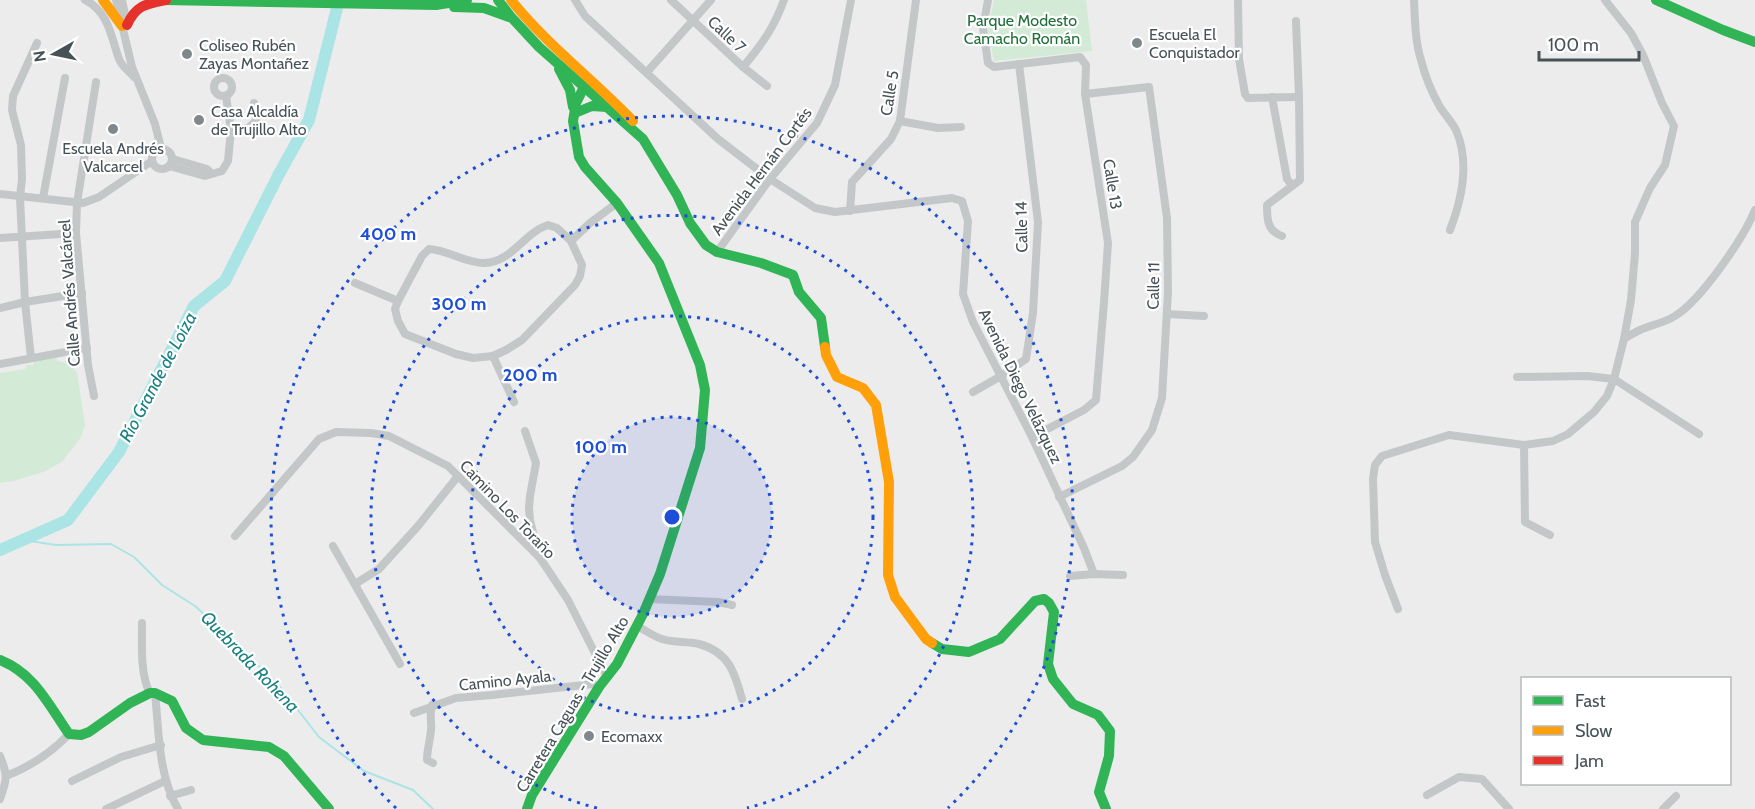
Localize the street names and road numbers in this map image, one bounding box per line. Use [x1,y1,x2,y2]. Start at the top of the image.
street label: Calle 7 [704,12,750,57]
street label: Calle 5 [877,69,902,117]
street label: Avenida Hernán Cortés [707,103,816,239]
street label: Calle 13 [1099,158,1126,211]
street label: Calle 14 [1012,201,1031,253]
street label: Calle Andrés Valcárcel [55,219,84,367]
street label: Calle 11 [1144,262,1163,310]
street label: Avenida Diego Velázquez [975,306,1067,467]
street label: Camino Los Toraño [456,456,560,563]
street label: Carretera Caguas - Trujillo Alto [512,612,633,796]
street label: Camino Ayala [458,666,552,695]

